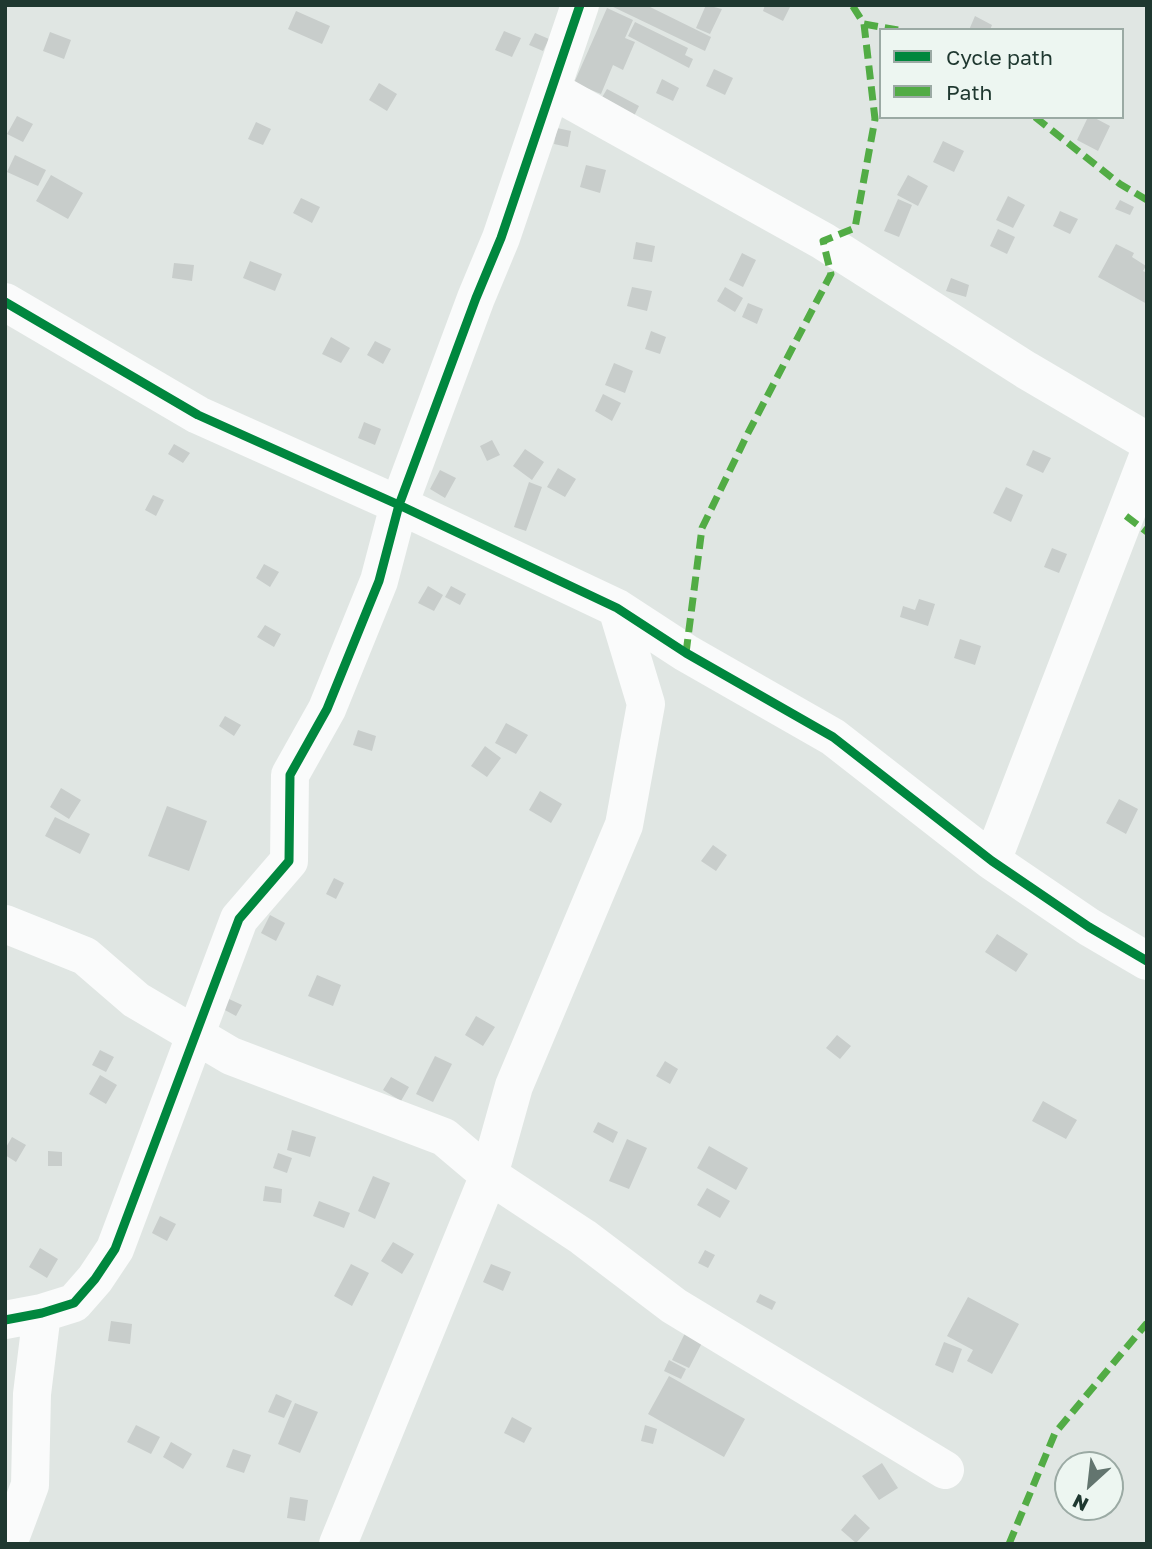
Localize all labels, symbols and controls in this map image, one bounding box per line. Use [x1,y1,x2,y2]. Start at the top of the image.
legend [879,28,1124,119]
text: Cycle path [946,44,1053,70]
text: Path [946,79,993,105]
north arrow [1054,1451,1124,1521]
text: N [1068,1490,1092,1517]

